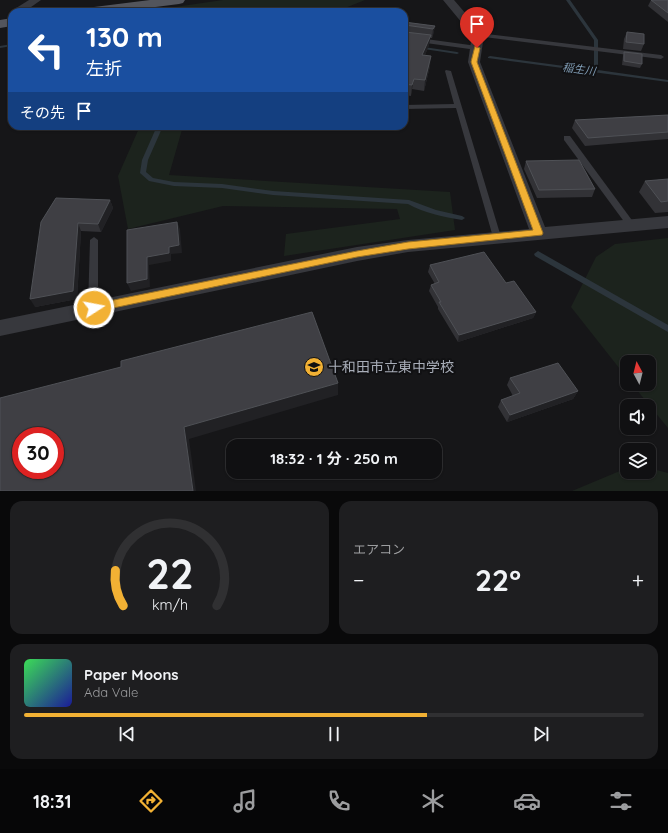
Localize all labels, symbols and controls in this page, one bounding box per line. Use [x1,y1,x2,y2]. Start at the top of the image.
pin [460,7.0,494,48]
icon: arrive [466,13,488,35]
text: 130 m [86,19,163,54]
icon: left [20,24,72,76]
text: 左折 [86,57,122,80]
water label: 稲生川 [562,60,597,78]
icon: arrive [73,100,95,122]
text: その先 [20,103,65,122]
position arrow [73,287,115,329]
north arrow [620,355,656,391]
map controls [620,355,656,479]
school or university icon: 十和田市立東中学校 [303,356,325,378]
place label: 十和田市立東中学校 [328,358,454,376]
button: sound [620,399,656,435]
speed limit sign: 30 [12,427,64,479]
button: layers [620,443,656,479]
text: 18:32 · 1 分 · 250 m [270,449,398,468]
text: エアコン [353,541,405,557]
text: 22 [146,546,193,598]
text: 22° [475,561,521,599]
text: − [353,566,364,594]
text: + [632,566,644,594]
text: km/h [151,595,188,613]
text: Paper Moons [84,665,179,684]
text: Ada Vale [84,684,138,700]
icon: previous [116,723,138,745]
icon: pause [323,723,345,745]
icon: next [530,723,552,745]
icon: directions [137,787,165,815]
icon: music [231,787,259,815]
icon: phone [325,787,353,815]
icon: climate [419,787,447,815]
icon: car [513,787,541,815]
icon: filters [607,787,635,815]
text: 18:31 [33,790,71,813]

